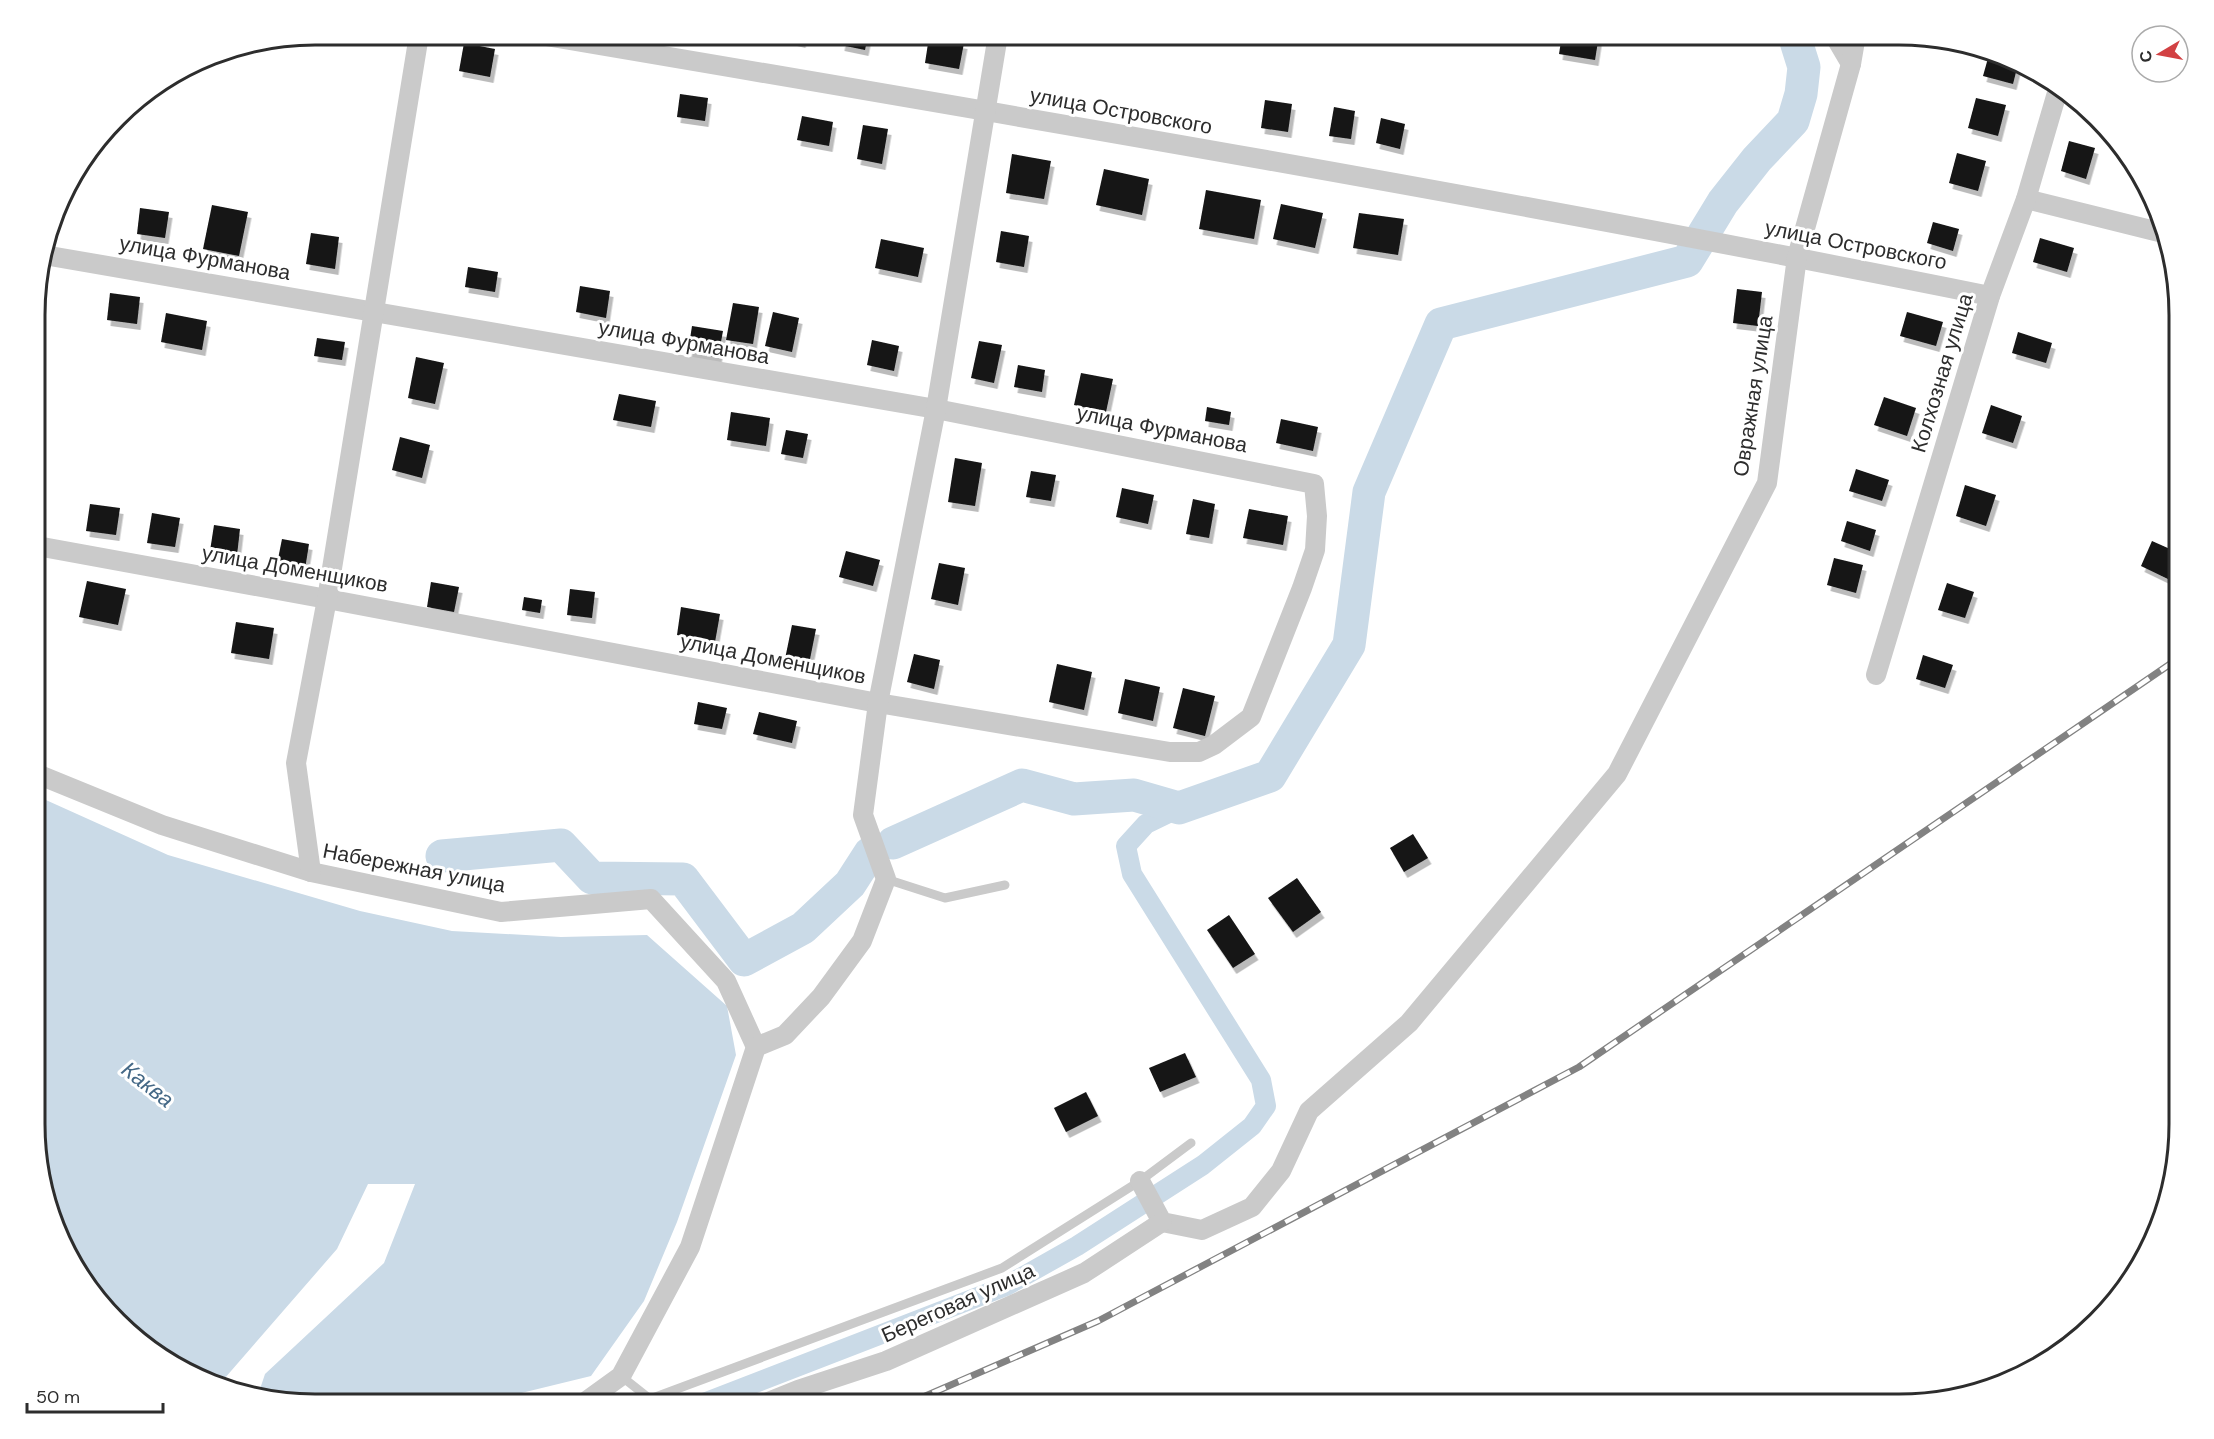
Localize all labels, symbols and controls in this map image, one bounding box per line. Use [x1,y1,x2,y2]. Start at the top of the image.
north arrow [2130,24,2190,84]
text: С [2134,49,2157,64]
street label: улица Островского [1028,81,1214,141]
street label: улица Островского [1763,214,1949,276]
street label: улица Фурманова [117,229,293,287]
street label: Колхозная улица [1904,290,1980,456]
street label: улица Фурманова [596,313,772,371]
street label: Овражная улица [1726,313,1780,479]
street label: улица Фурманова [1074,399,1250,459]
street label: улица Доменщиков [200,539,390,599]
street label: улица Доменщиков [678,627,868,691]
street label: Набережная улица [320,837,508,899]
water label: Каква [116,1055,180,1114]
street label: Береговая улица [877,1257,1039,1349]
scale bar [27,1376,164,1414]
text: 50 m [36,1385,80,1409]

